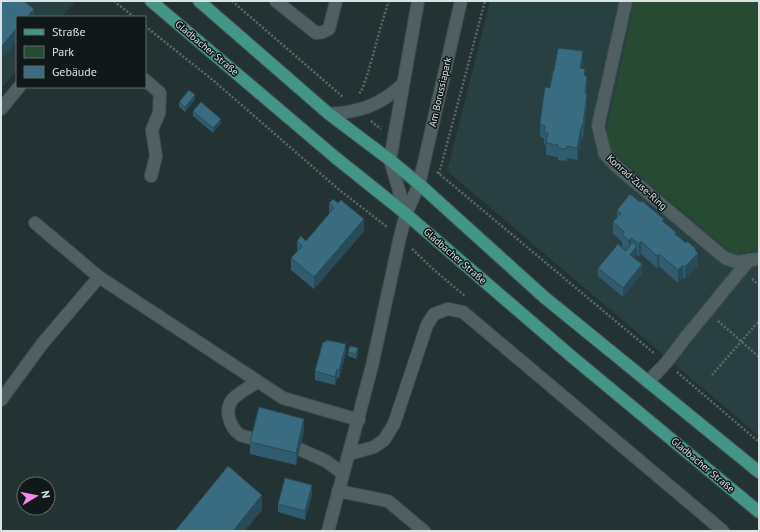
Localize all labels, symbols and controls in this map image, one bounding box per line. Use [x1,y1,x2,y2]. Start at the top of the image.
legend [16,16,146,88]
street label: Gladbacher Straße [173,18,241,78]
text: Straße [52,24,86,39]
text: Park [52,44,74,59]
street label: Am Borussiapark [426,56,454,128]
text: Gebäude [52,64,97,79]
street label: Konrad-Zuse-Ring [604,152,670,212]
street label: Gladbacher Straße [421,225,489,287]
street label: Gladbacher Straße [669,435,737,495]
north arrow [16,476,56,516]
text: N [38,489,53,499]

